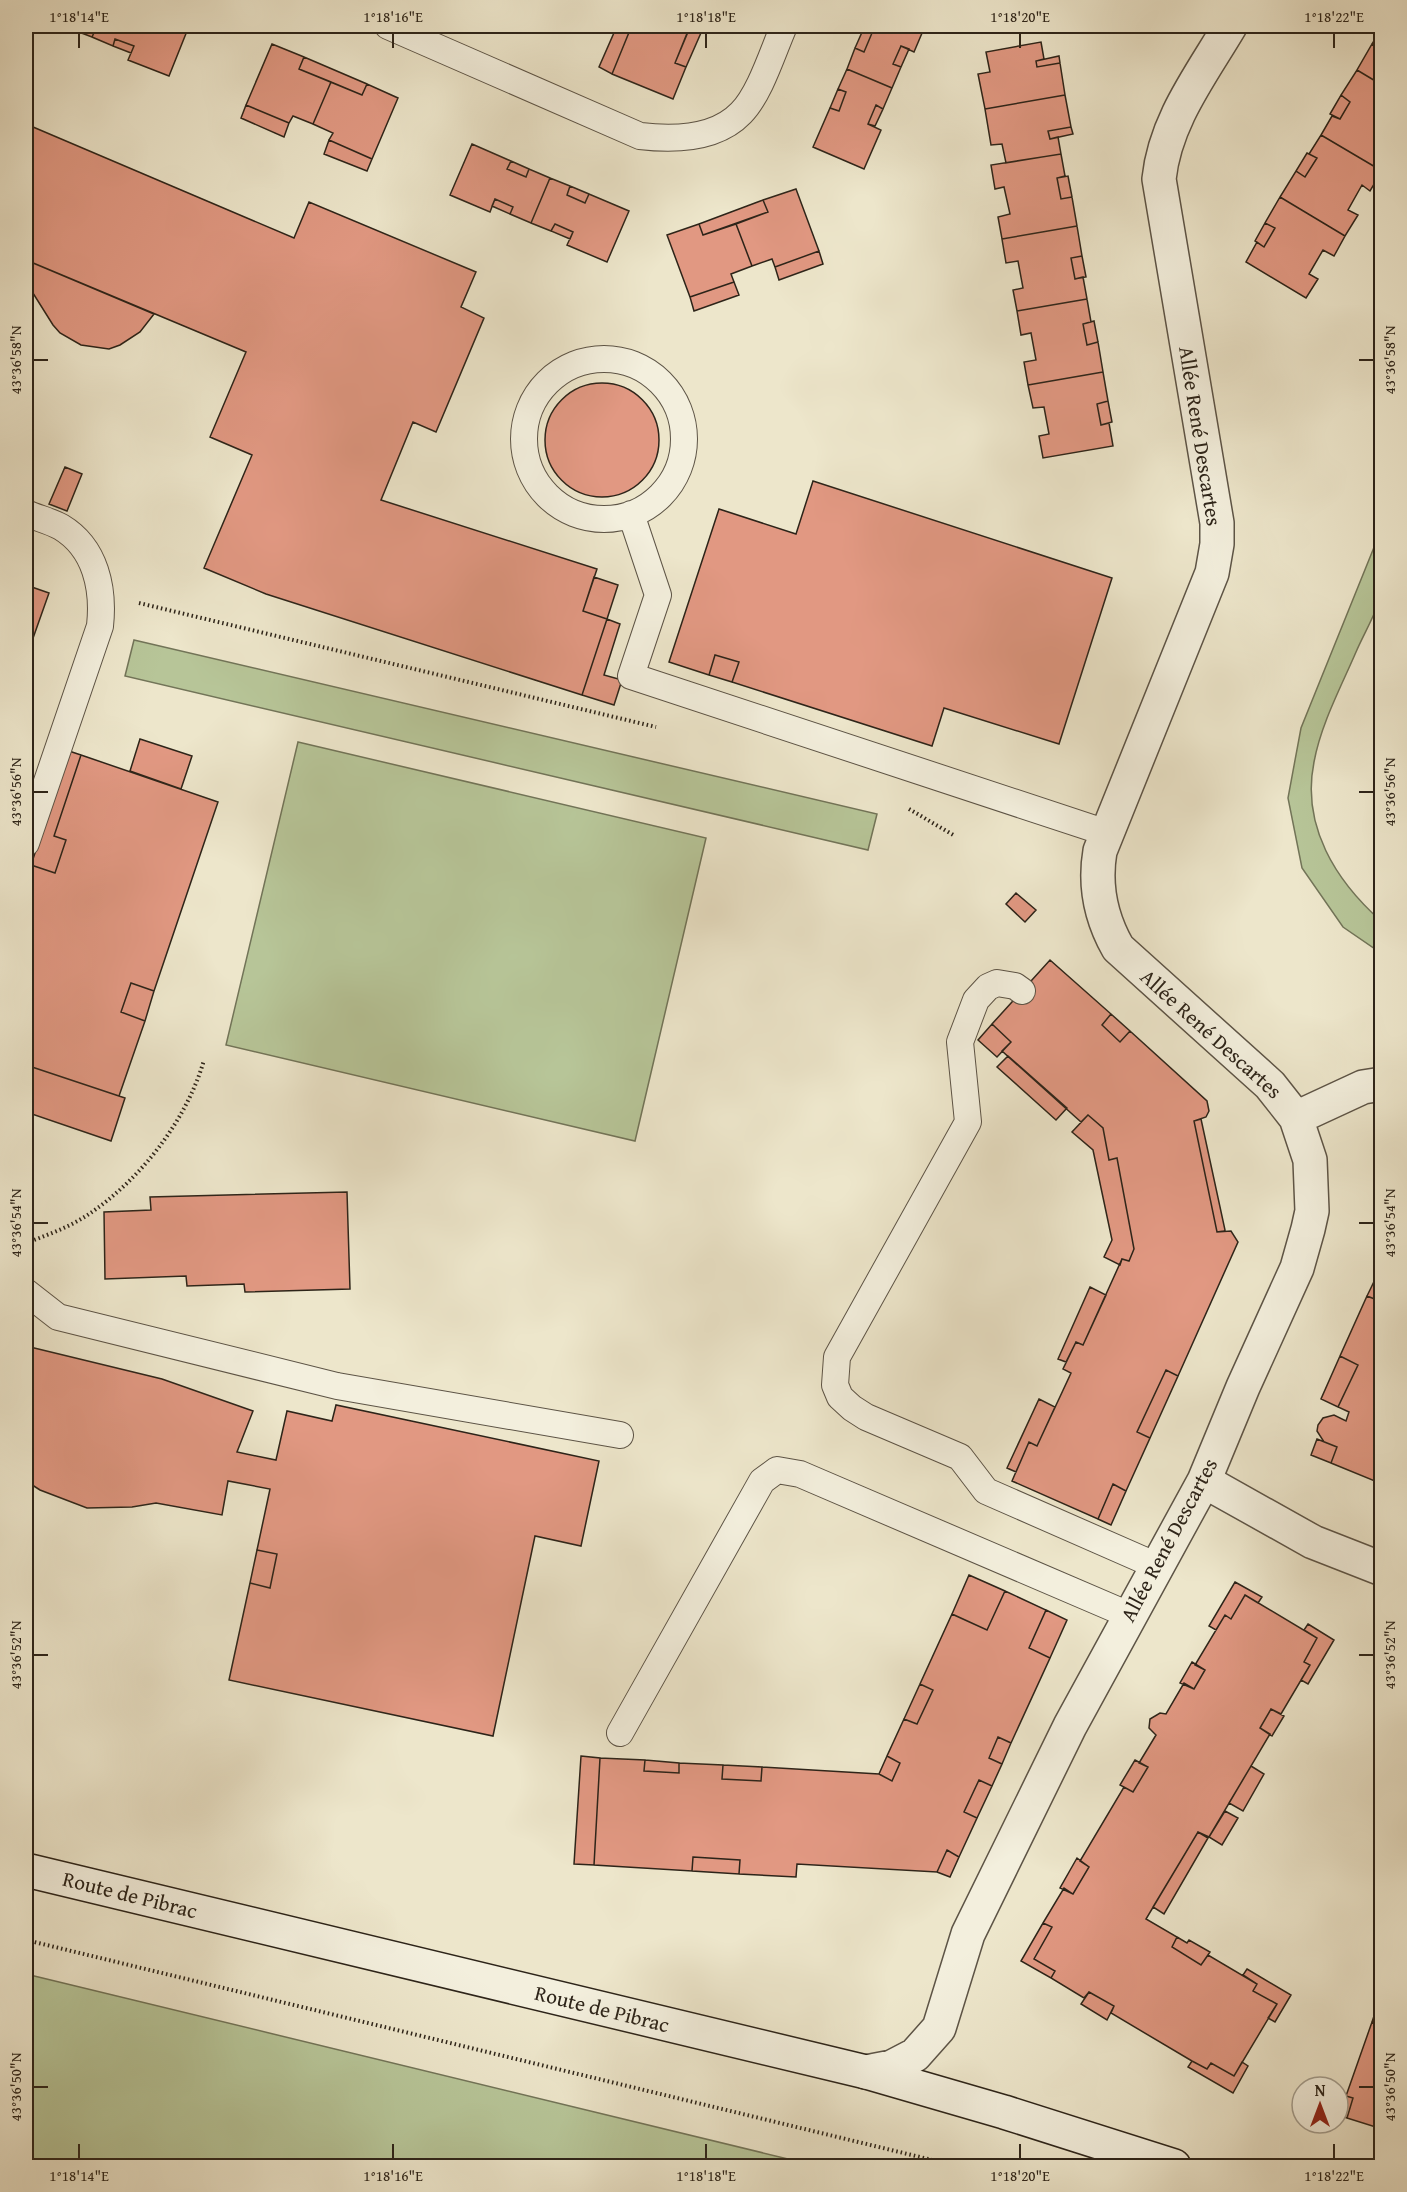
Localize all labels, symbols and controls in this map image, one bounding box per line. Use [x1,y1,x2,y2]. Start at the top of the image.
text: 1°18'14"E [49,6,109,27]
text: 1°18'16"E [363,6,423,27]
text: 1°18'18"E [676,6,736,27]
text: 1°18'20"E [990,6,1050,27]
text: 1°18'22"E [1304,6,1364,27]
text: 43°36'58"N [5,325,26,394]
text: 43°36'58"N [1379,325,1400,394]
street label: Allée René Descartes [1171,344,1230,528]
text: 43°36'56"N [5,757,26,826]
text: 43°36'56"N [1379,757,1400,826]
street label: Allée René Descartes [1134,961,1289,1106]
text: 43°36'54"N [5,1188,26,1257]
text: 43°36'54"N [1379,1188,1400,1257]
street label: Allée René Descartes [1112,1452,1225,1627]
text: 43°36'52"N [5,1620,26,1689]
text: 43°36'52"N [1379,1620,1400,1689]
street label: Route de Pibrac [60,1863,201,1926]
street label: Route de Pibrac [532,1977,673,2040]
text: 43°36'50"N [5,2052,26,2121]
text: 43°36'50"N [1379,2052,1400,2121]
north arrow [1290,2075,1350,2135]
text: N [1315,2078,1326,2102]
text: 1°18'14"E [49,2165,109,2186]
text: 1°18'16"E [363,2165,423,2186]
text: 1°18'18"E [676,2165,736,2186]
text: 1°18'20"E [990,2165,1050,2186]
text: 1°18'22"E [1304,2165,1364,2186]

